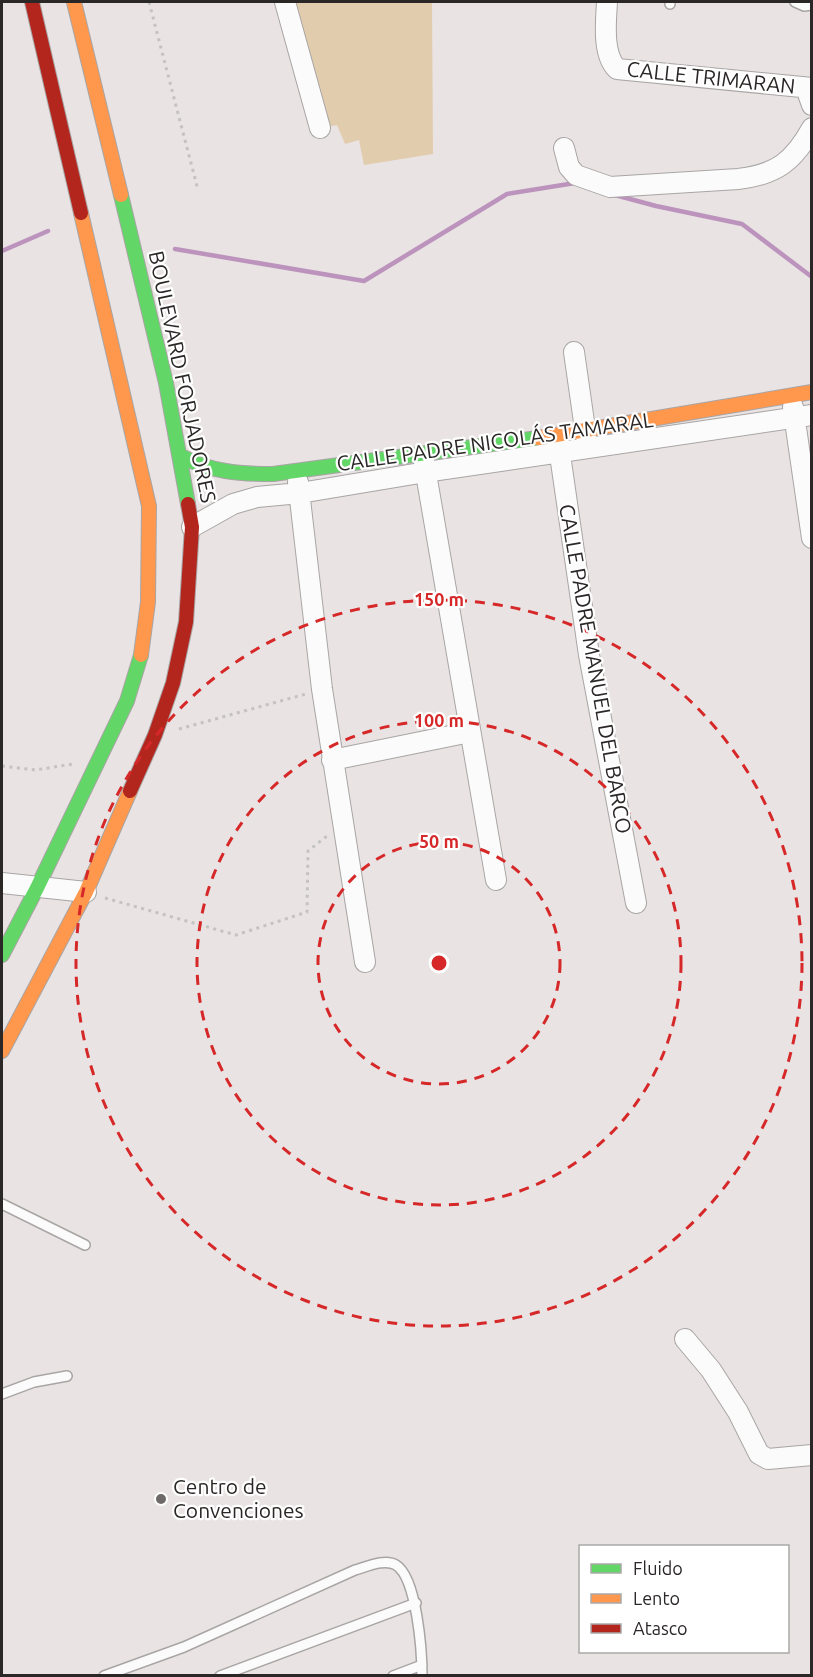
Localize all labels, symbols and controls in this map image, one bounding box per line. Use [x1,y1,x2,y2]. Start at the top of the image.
street label: CALLE TRIMARAN [626,56,797,98]
street label: BOULEVARD FORJADORES [145,249,221,505]
street label: CALLE PADRE NICOLÁS TAMARAL [335,407,655,475]
street label: CALLE PADRE MANUEL DEL BARCO [555,502,637,836]
text: 150 m [414,589,464,609]
text: 100 m [414,710,464,730]
text: 50 m [419,831,459,851]
centre of rings [429,953,449,973]
place label: Centro de Convenciones [173,1474,304,1522]
marker: Centro de Convenciones [154,1492,168,1506]
legend [579,1545,789,1653]
text: Fluido [633,1558,683,1578]
text: Lento [633,1588,680,1608]
text: Atasco [633,1618,688,1638]

